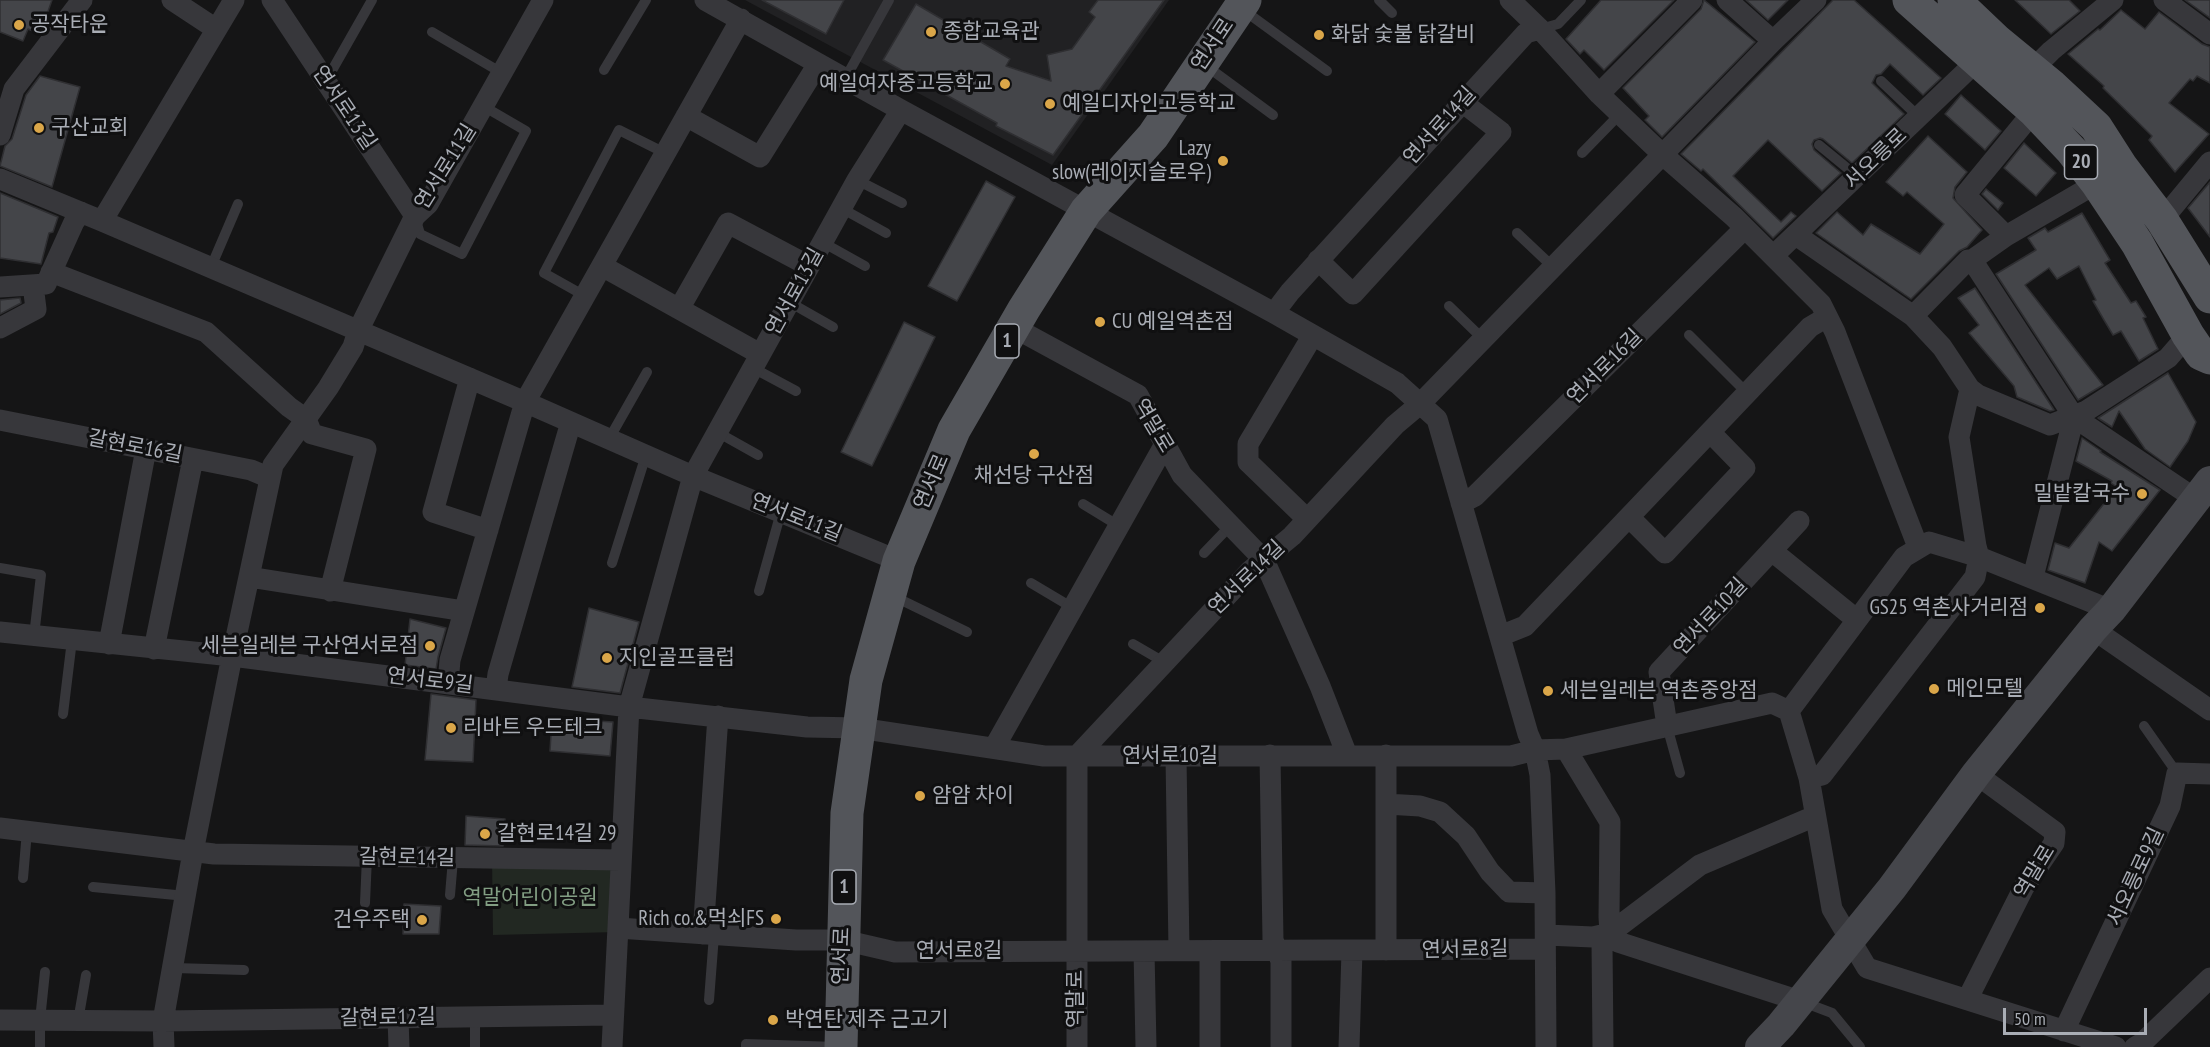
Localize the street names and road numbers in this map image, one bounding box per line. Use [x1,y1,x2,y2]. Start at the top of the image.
street label: 연서로 [1186,14,1240,76]
street label: 연서로13길 [307,61,381,155]
street label: 연서로14길 [1398,82,1482,170]
street label: 연서로11길 [410,120,482,214]
street label: 서오릉로 [1839,123,1913,195]
road number: 20 [2064,145,2098,179]
street label: 연서로13길 [761,244,829,340]
road number: 1 [995,324,1019,358]
street label: 연서로16길 [1562,324,1648,410]
street label: 역말로 [1127,395,1179,457]
street label: 갈현로16길 [85,425,185,469]
street label: 연서로 [909,450,955,514]
street label: 연서로11길 [747,488,845,548]
street label: 연서로14길 [1204,536,1290,620]
street label: 연서로10길 [1669,573,1753,661]
street label: 연서로9길 [385,663,475,699]
street label: 연서로10길 [1122,743,1218,769]
street label: 서오릉로9길 [2102,824,2170,930]
street label: 역말로 [2009,841,2061,903]
street label: 갈현로14길 [359,845,455,871]
road number: 1 [832,870,856,904]
street label: 연서로 [828,927,856,985]
street label: 연서로8길 [1421,937,1509,963]
street label: 연서로8길 [916,938,1002,964]
street label: 역말로 [1063,970,1089,1028]
street label: 갈현로12길 [340,1005,436,1031]

